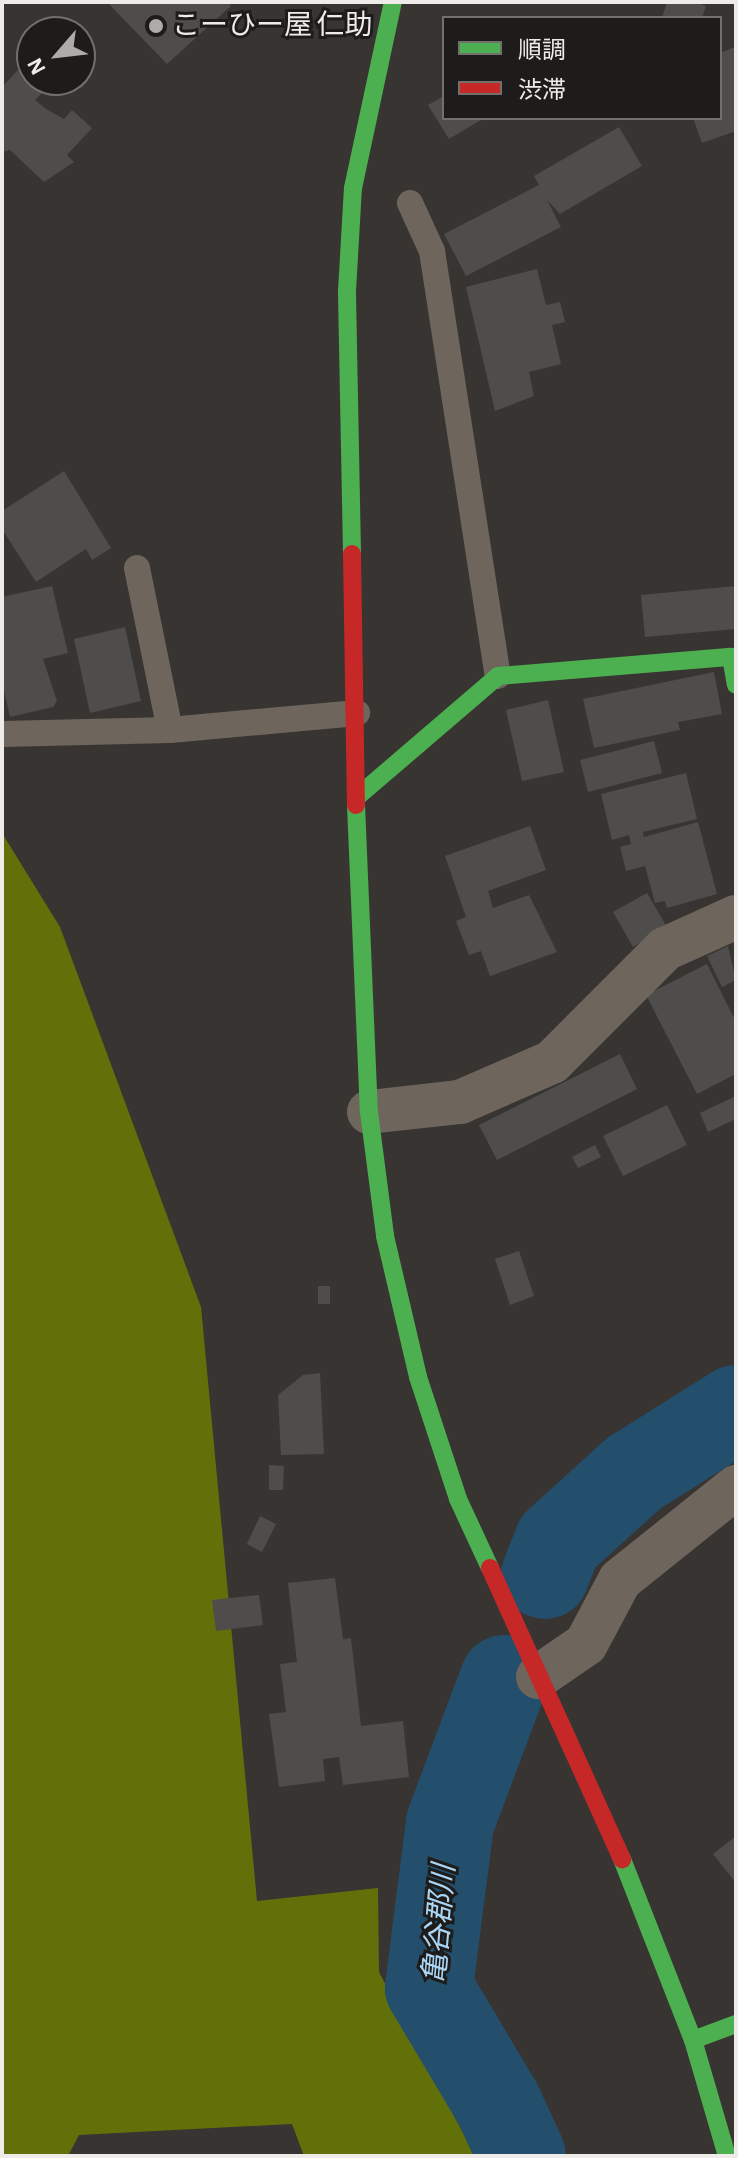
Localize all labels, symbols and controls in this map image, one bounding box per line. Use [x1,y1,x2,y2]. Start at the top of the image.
place label: こーひー屋 仁助 [172,9,373,43]
north arrow [16,16,96,96]
legend [442,16,722,120]
marker: こーひー屋 仁助 [147,17,165,35]
text: 順調 [518,39,566,63]
text: N [23,54,50,78]
text: 渋滞 [518,79,566,103]
water label: 亀谷郡川 [417,1863,463,1985]

